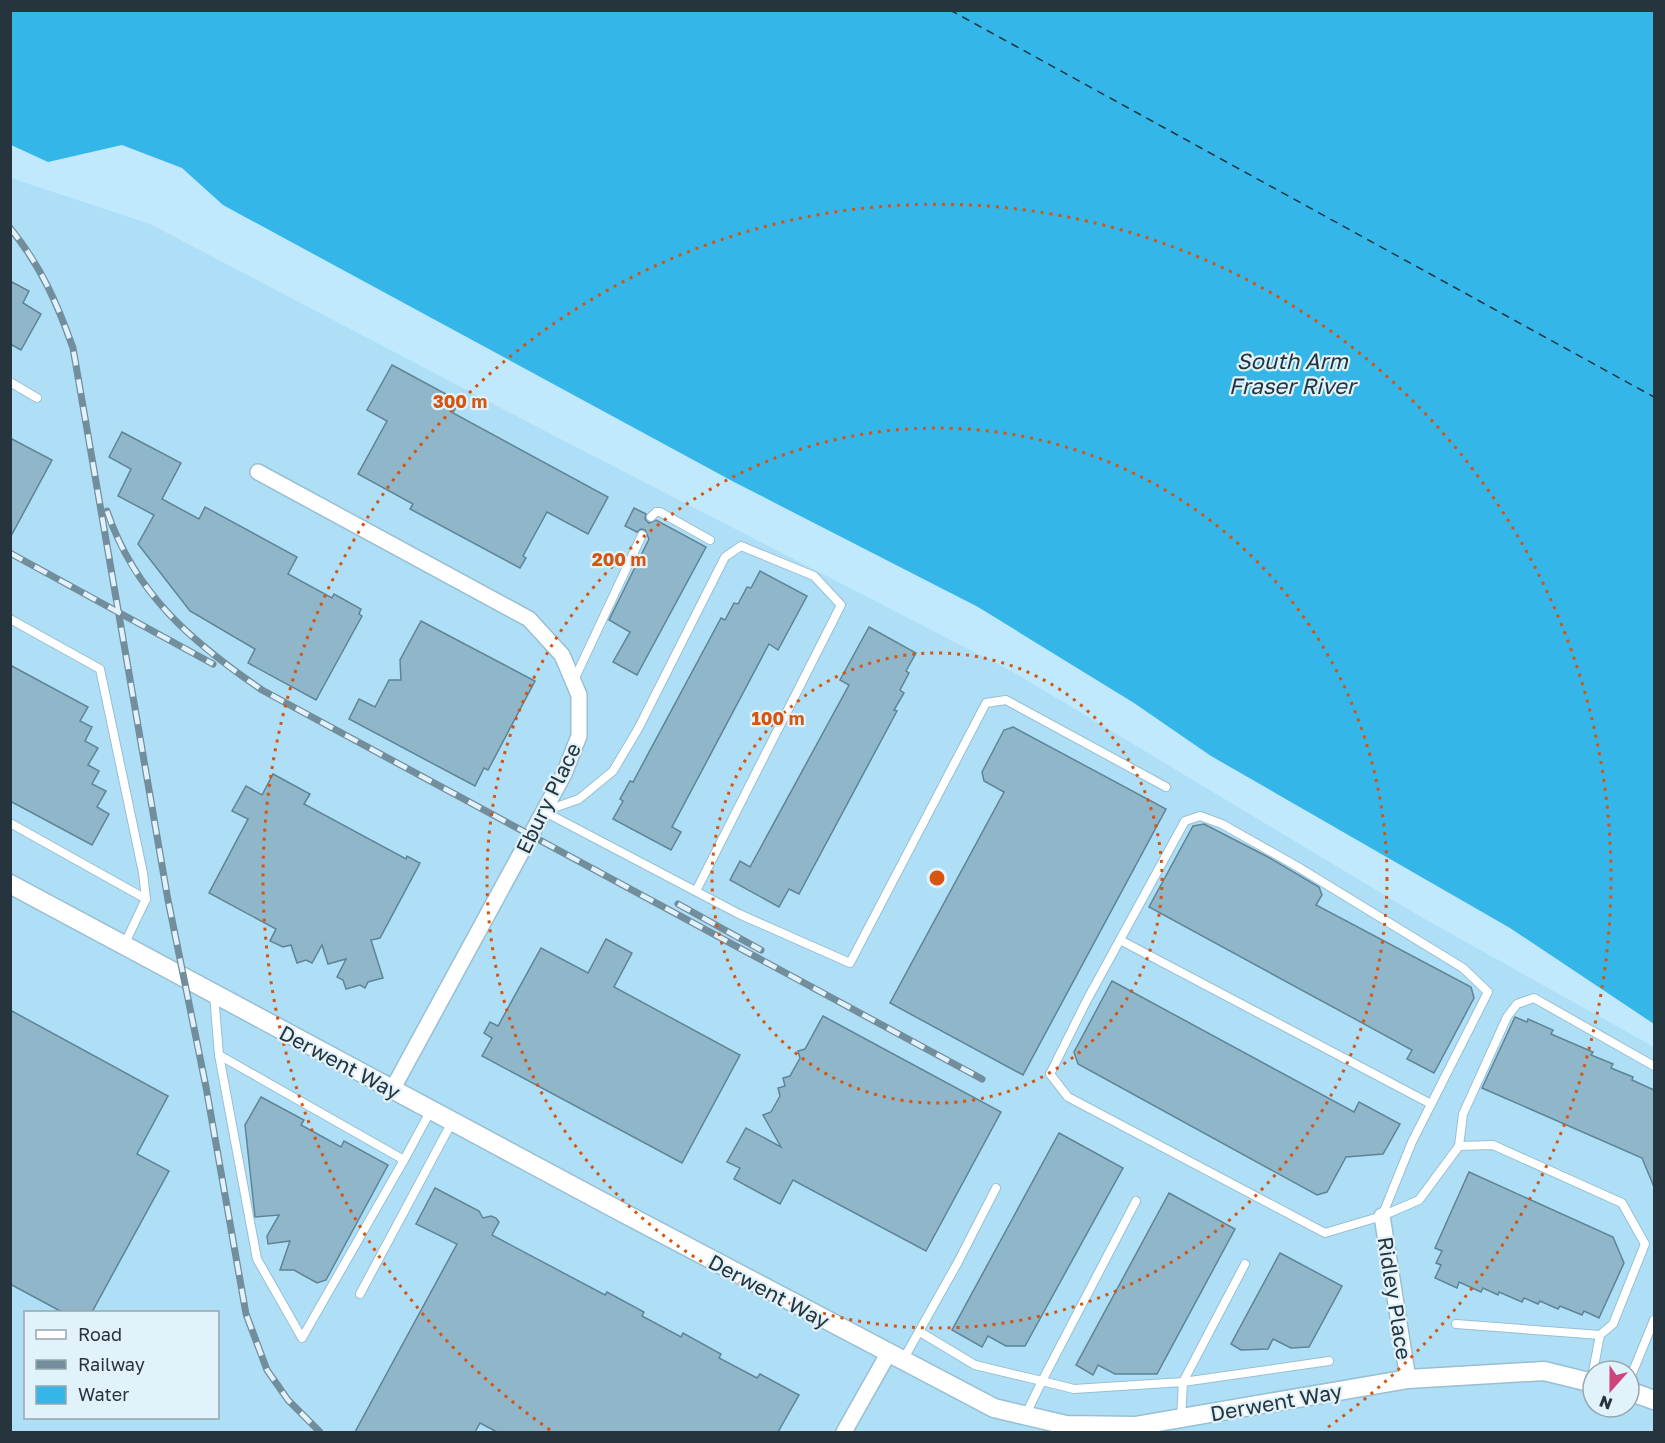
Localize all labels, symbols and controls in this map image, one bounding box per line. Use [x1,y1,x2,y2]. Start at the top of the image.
water label: South Arm Fraser River [1229,347,1359,399]
text: 300 m [433,390,487,412]
text: 200 m [592,548,646,570]
text: 100 m [752,707,804,729]
street label: Ebury Place [510,738,586,858]
centre of rings [927,868,947,888]
street label: Derwent Way [275,1019,405,1105]
street label: Ridley Place [1372,1235,1418,1361]
street label: Derwent Way [704,1248,834,1334]
legend [24,1311,219,1419]
text: Road [78,1323,122,1345]
text: Railway [78,1353,145,1375]
north arrow [1581,1359,1641,1419]
street label: Derwent Way [1208,1378,1344,1426]
text: Water [78,1383,129,1405]
text: N [1596,1391,1615,1415]

